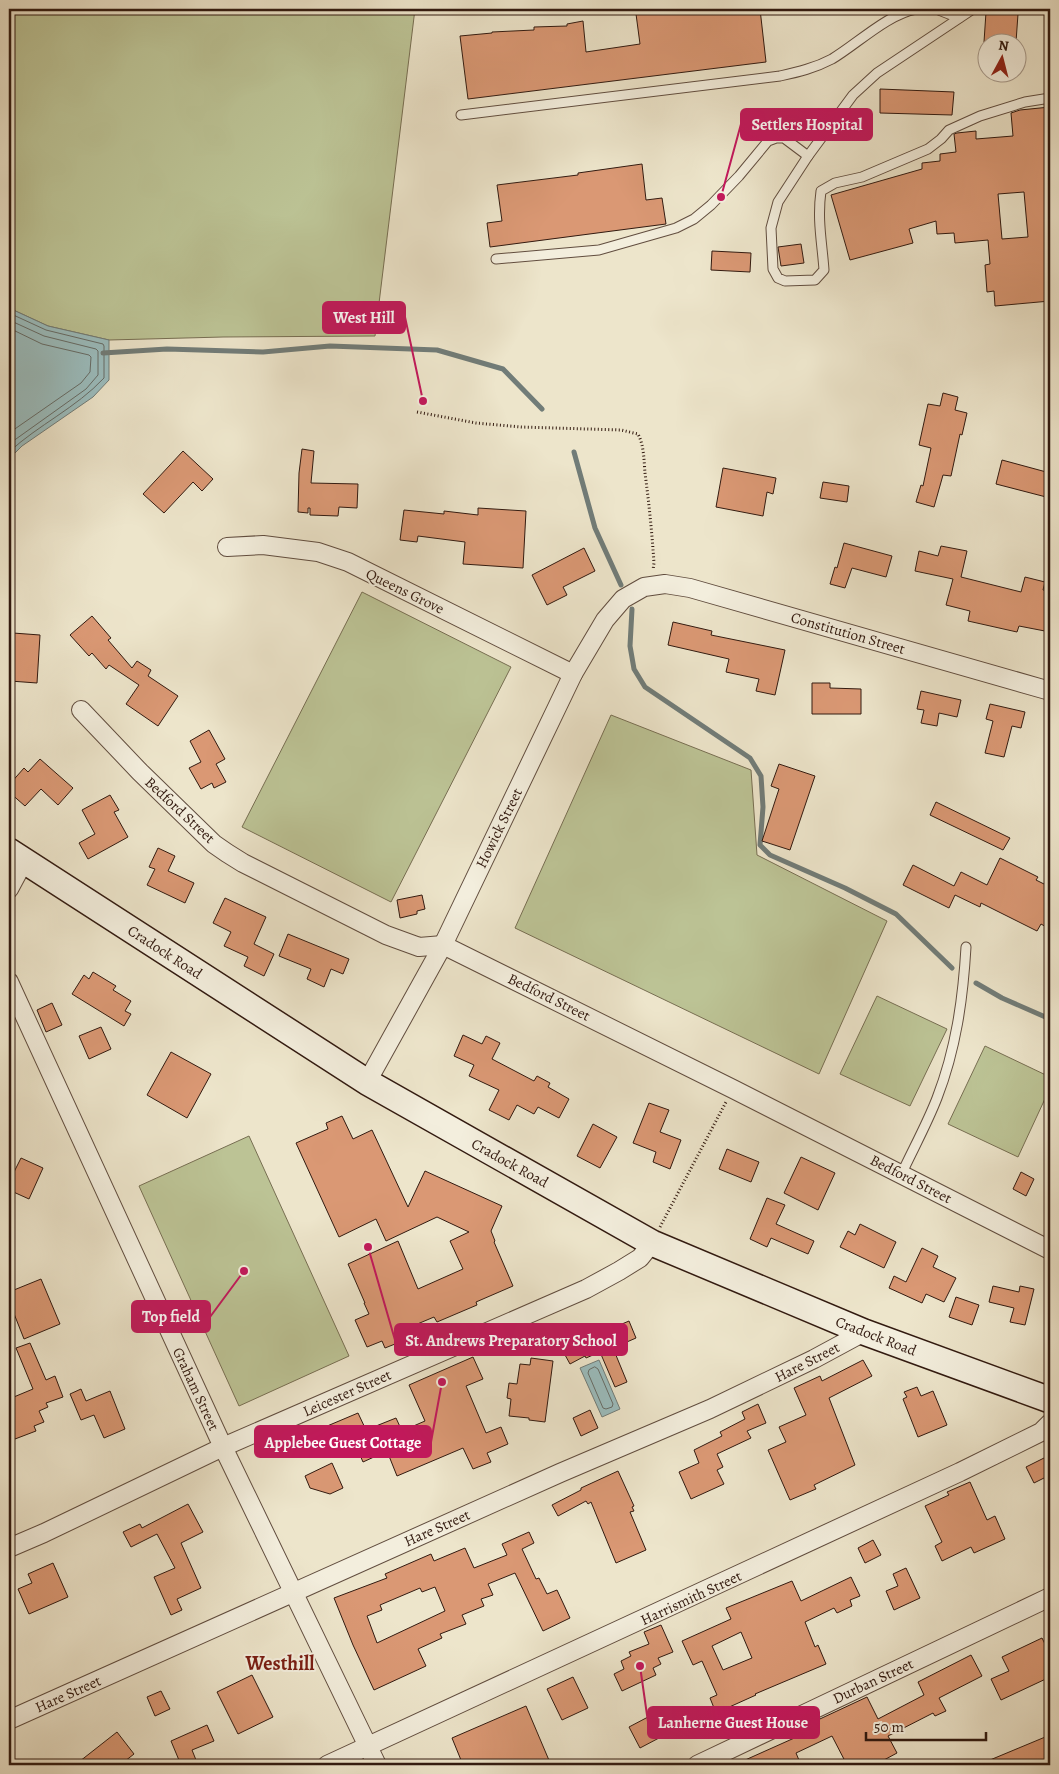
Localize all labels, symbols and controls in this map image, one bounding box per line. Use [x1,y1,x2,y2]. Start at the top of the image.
north arrow [976,32,1026,82]
text: N [997,36,1010,56]
callout: Settlers Hospital [741,109,872,140]
text: Settlers Hospital [752,114,863,136]
callout: West Hill [323,302,405,333]
text: West Hill [332,307,395,329]
street label: Queens Grove [362,563,448,619]
street label: Constitution Street [789,607,907,659]
street label: Bedford Street [141,772,219,848]
street label: Howick Street [471,785,527,871]
street label: Cradock Road [124,920,207,984]
street label: Bedford Street [505,968,594,1026]
street label: Cradock Road [468,1134,553,1193]
street label: Bedford Street [867,1150,955,1208]
callout: Top field [132,1301,210,1332]
text: Top field [142,1306,200,1328]
street label: Cradock Road [833,1311,920,1361]
callout: St. Andrews Preparatory School [395,1324,627,1355]
text: St. Andrews Preparatory School [405,1330,618,1352]
street label: Hare Street [771,1337,843,1387]
street label: Graham Street [168,1344,224,1434]
street label: Leicester Street [300,1365,394,1421]
callout: Applebee Guest Cottage [255,1426,431,1457]
text: Applebee Guest Cottage [264,1432,421,1454]
street label: Hare Street [401,1505,473,1551]
street label: Harrismith Street [637,1566,745,1630]
district label: Westhill [244,1650,315,1677]
street label: Durban Street [829,1654,917,1708]
street label: Hare Street [32,1671,104,1717]
callout: Lanherne Guest House [648,1707,819,1738]
scale bar [866,1709,986,1741]
text: Lanherne Guest House [658,1712,808,1734]
text: 50 m [874,1717,904,1737]

